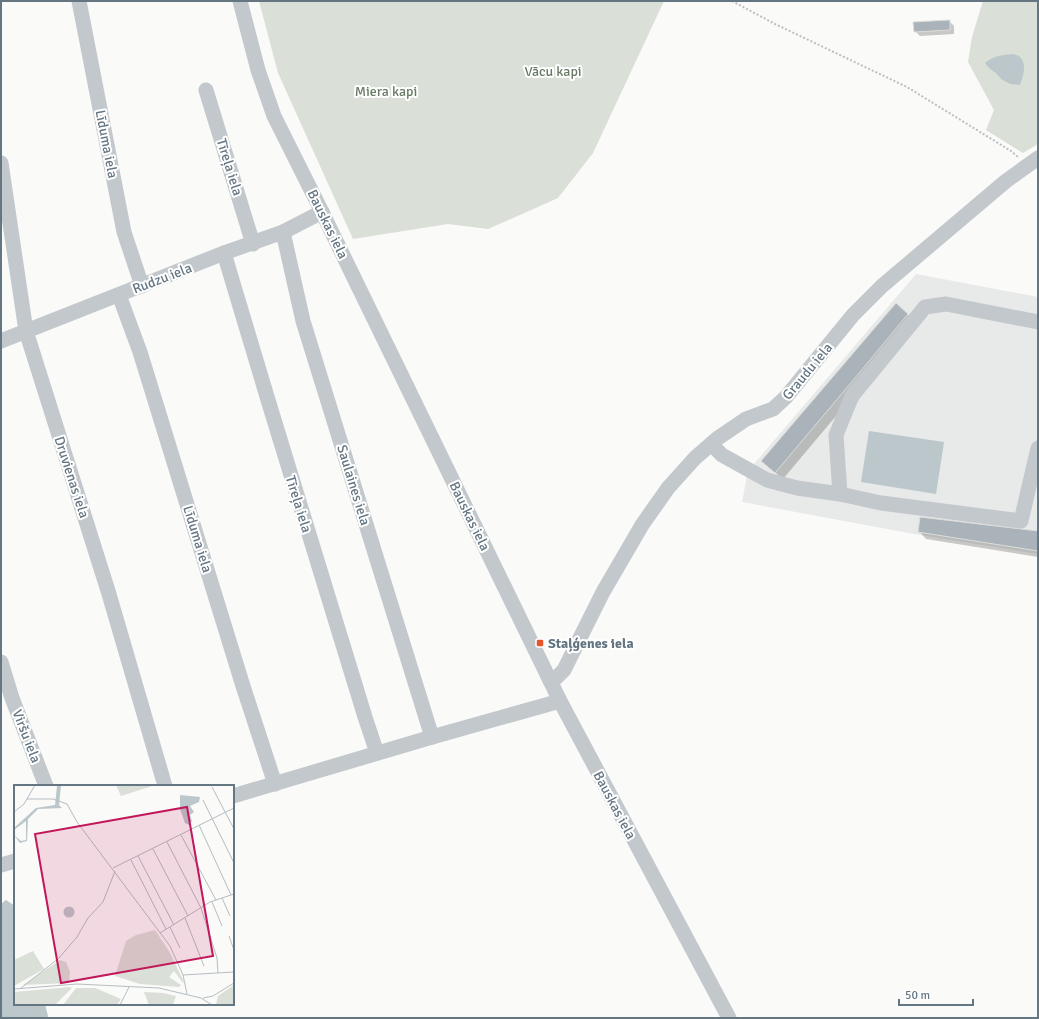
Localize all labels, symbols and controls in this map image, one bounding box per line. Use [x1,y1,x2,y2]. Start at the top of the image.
park label: Vācu kapi [524,63,582,80]
park label: Miera kapi [355,83,417,100]
street label: Līduma iela [92,108,121,180]
street label: Tīreļa iela [213,136,246,198]
street label: Bauskas iela [304,187,352,262]
street label: Rudzu iela [130,259,194,298]
street label: Graudu iela [779,339,836,403]
street label: Druvienas iela [50,434,93,520]
street label: Saulaines iela [333,443,374,528]
street label: Tīreļa iela [282,473,315,535]
street label: Bauskas iela [446,479,494,554]
street label: Līduma iela [179,504,216,575]
place label: Staļģenes iela [548,635,634,652]
marker: Staļģenes iela [535,638,545,648]
street label: Viršu iela [9,707,44,765]
street label: Bauskas iela [590,768,640,842]
inset map [14,785,234,1005]
scale bar [899,981,973,1007]
text: 50 m [905,988,930,1003]

